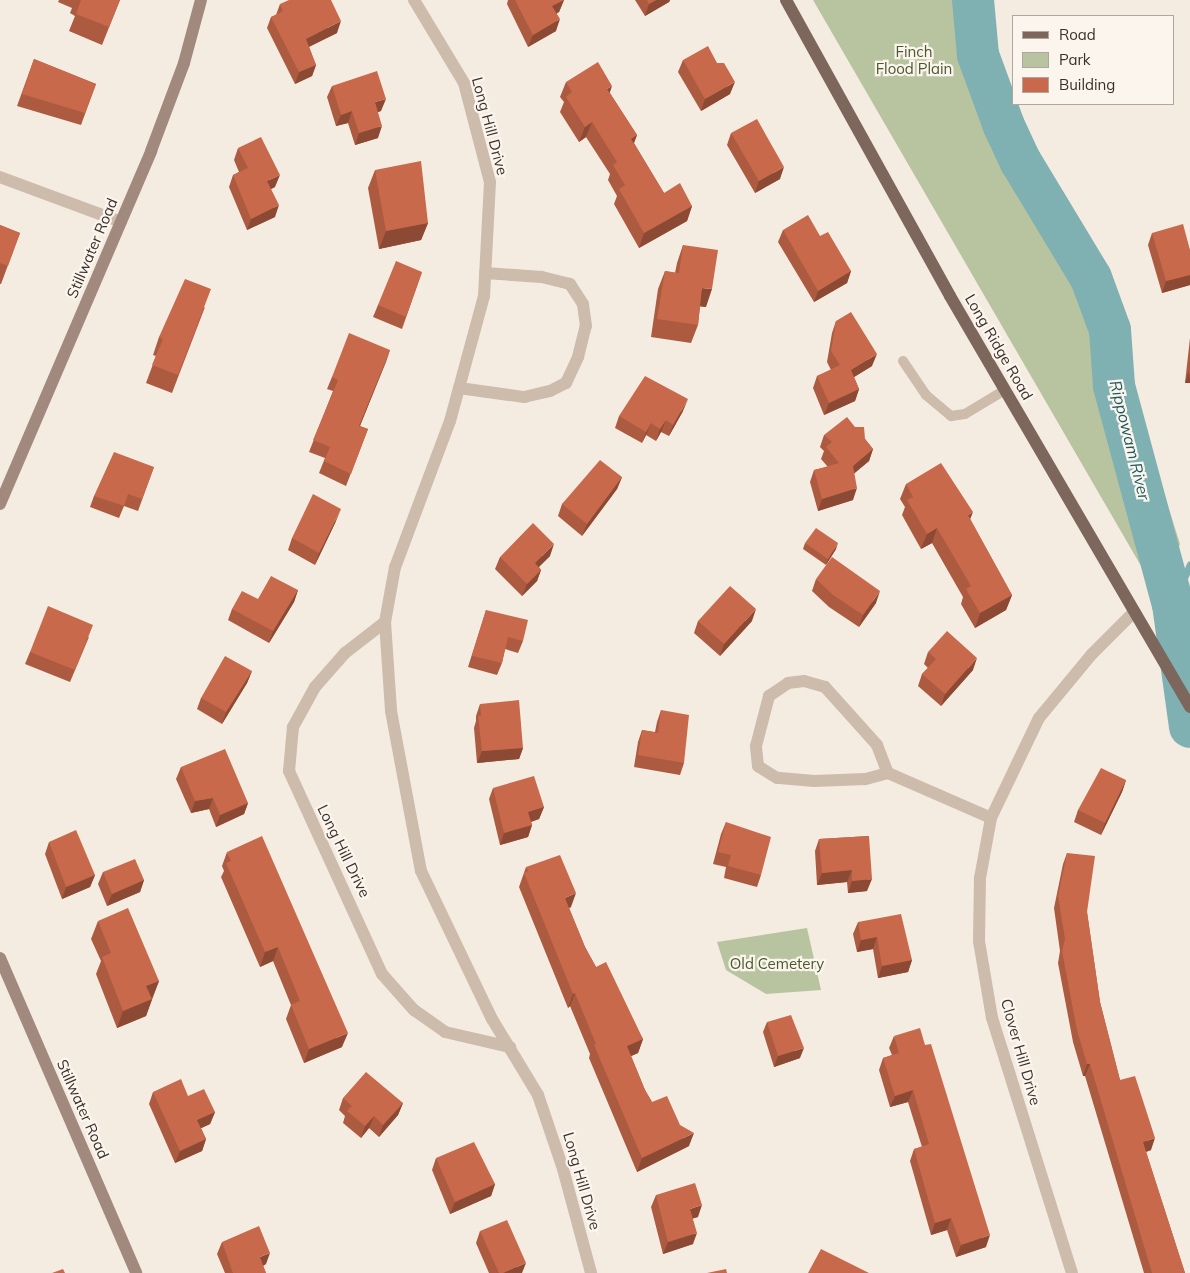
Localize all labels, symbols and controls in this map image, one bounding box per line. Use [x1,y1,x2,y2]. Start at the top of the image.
legend [1012,15,1175,105]
text: Road [1059,25,1096,44]
park label: Finch Flood Plain [876,42,952,77]
text: Park [1059,50,1091,69]
street label: Long Hill Drive [468,75,512,177]
text: Building [1059,75,1115,94]
street label: Stillwater Road [63,195,121,301]
street label: Long Ridge Road [961,291,1037,403]
water label: Rippowam River [1106,378,1154,502]
street label: Long Hill Drive [314,802,374,900]
park label: Old Cemetery [730,955,824,973]
street label: Clover Hill Drive [997,997,1045,1107]
street label: Stillwater Road [53,1057,113,1161]
street label: Long Hill Drive [559,1130,605,1232]

